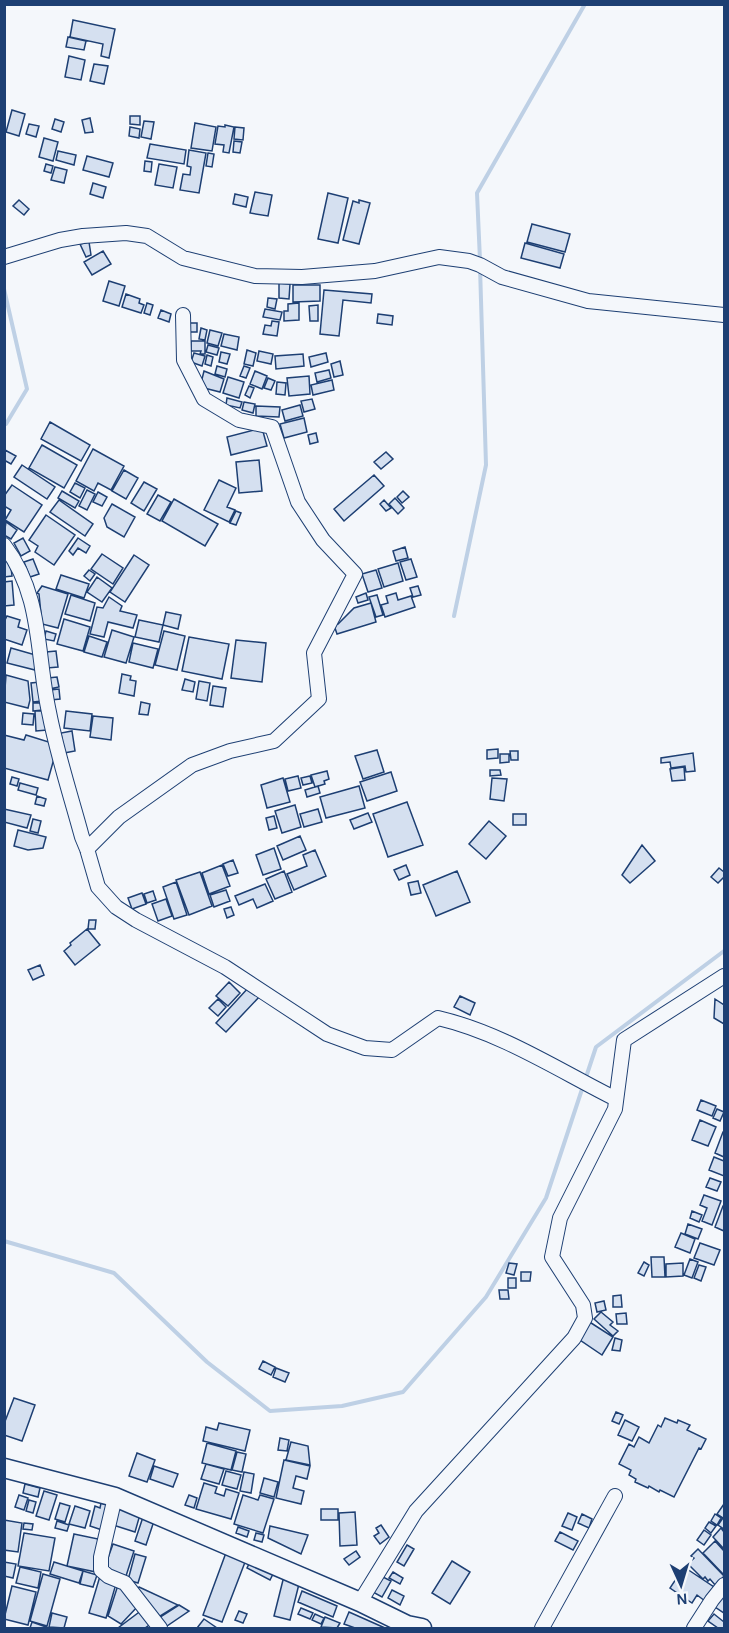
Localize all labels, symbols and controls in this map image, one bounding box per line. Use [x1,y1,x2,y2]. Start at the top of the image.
north arrow [651,1555,711,1615]
text: N [676,1590,688,1609]

